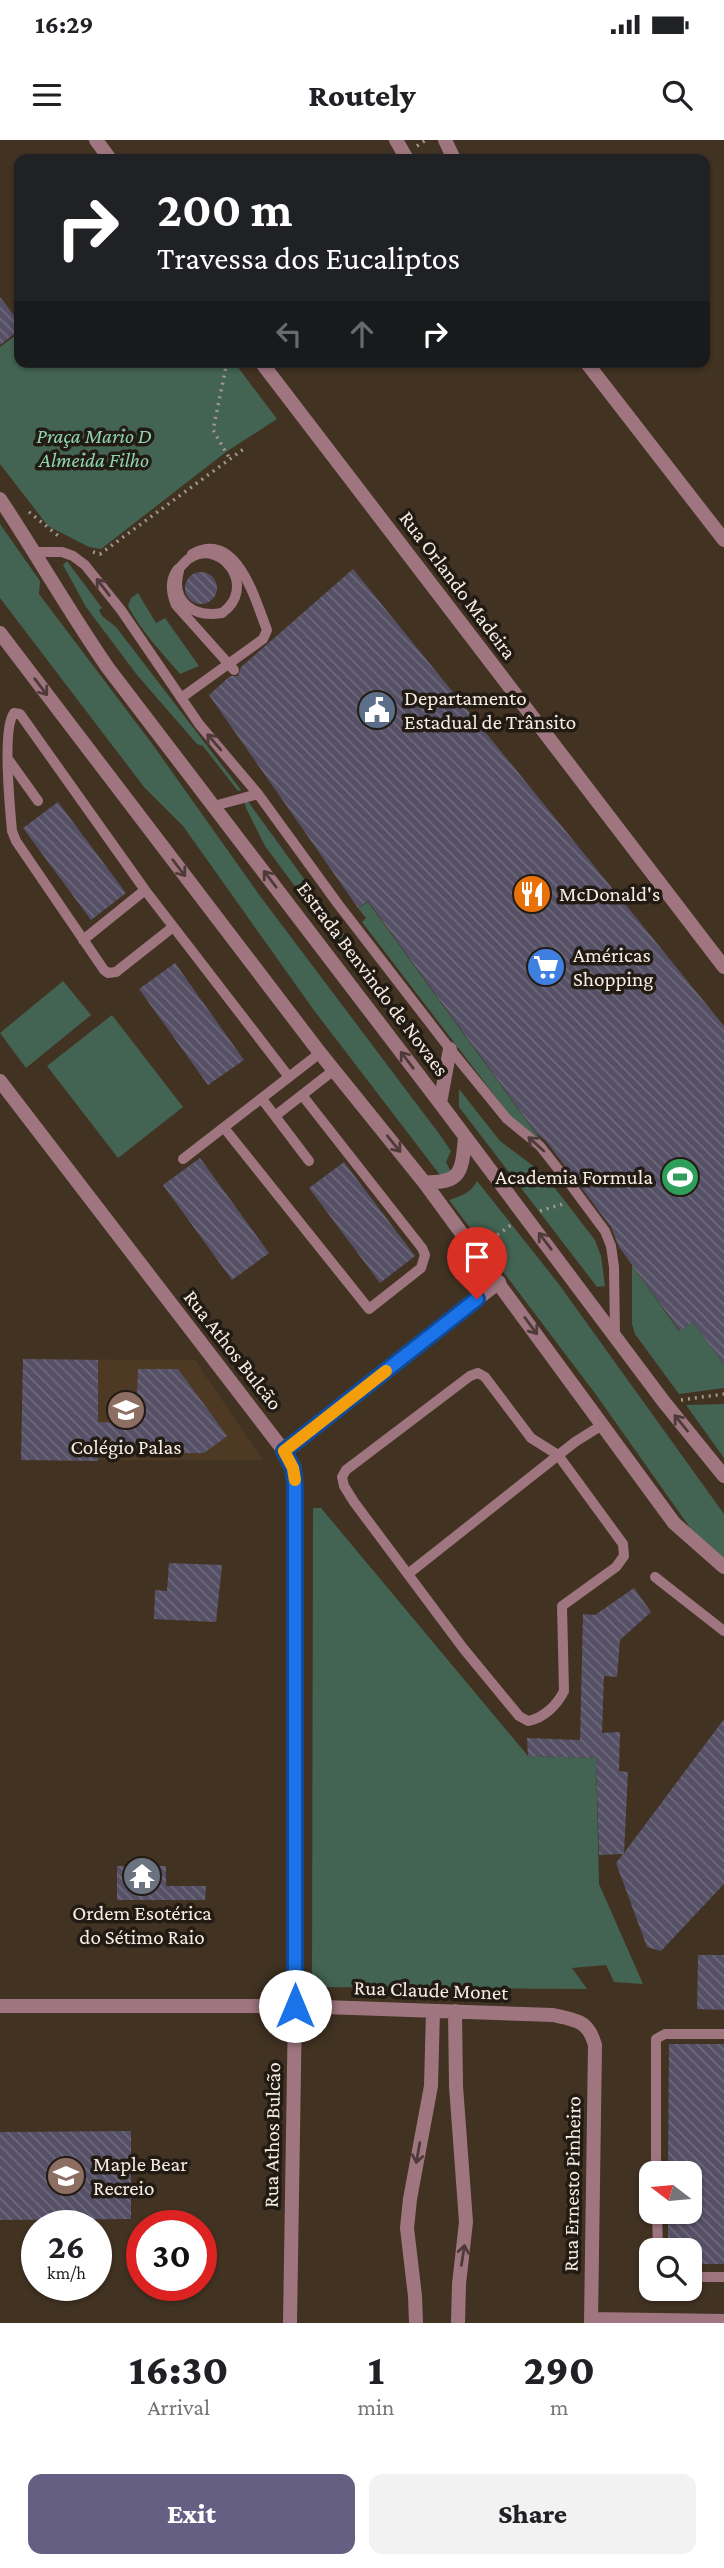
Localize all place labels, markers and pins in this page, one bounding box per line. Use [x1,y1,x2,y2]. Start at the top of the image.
place label: Departamento Estadual de Trânsito [404,686,576,734]
public building icon: Departamento Estadual de Trânsito [356,689,398,731]
restaurant icon: McDonald's [511,873,553,915]
place label: McDonald's [559,882,660,906]
place label: Américas Shopping [573,943,653,991]
supermarket icon: Américas Shopping [525,946,567,988]
sports icon: Academia Formula [659,1156,701,1198]
place label: Academia Formula [495,1165,653,1189]
pin [447,1227,507,1299]
school or university icon: Colégio Palas [105,1389,147,1431]
place label: Colégio Palas [71,1435,181,1459]
temple icon: Ordem Esotérica do Sétimo Raio [121,1855,163,1897]
place label: Ordem Esotérica do Sétimo Raio [72,1901,212,1949]
place label: Maple Bear Recreio [93,2152,188,2200]
school or university icon: Maple Bear Recreio [45,2155,87,2197]

